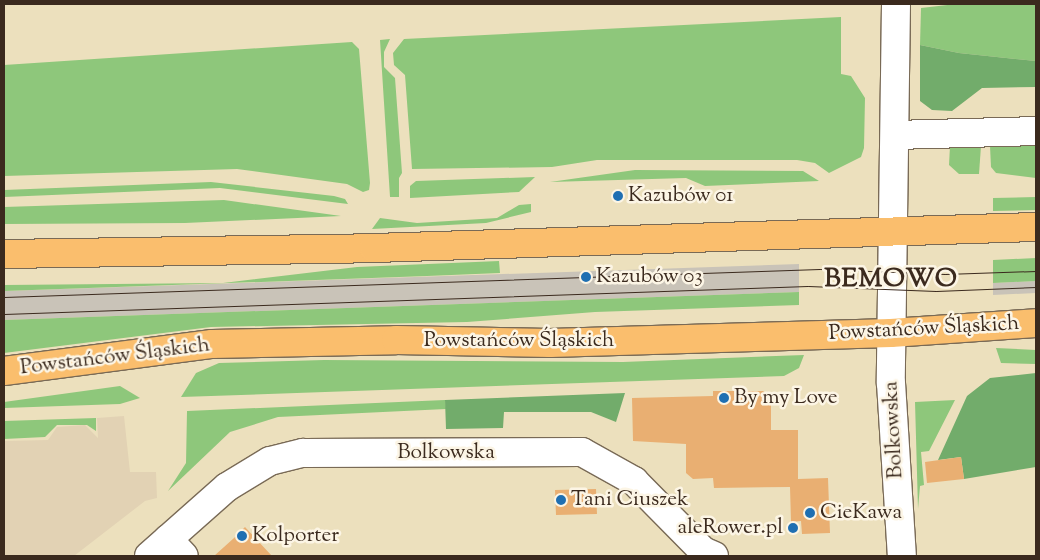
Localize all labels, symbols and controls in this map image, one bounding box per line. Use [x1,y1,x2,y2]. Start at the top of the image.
place label: Kazubów 01 [628,183,733,209]
marker: Kazubów 01 [612,190,624,202]
place label: Kazubów 03 [596,264,703,290]
district label: BEMOWO [823,264,959,296]
marker: Kazubów 03 [580,271,592,283]
street label: Powstańców Śląskich [828,311,1020,347]
street label: Powstańców Śląskich [424,328,614,354]
street label: Powstańców Śląskich [19,333,211,381]
street label: Bolkowska [879,381,909,479]
place label: By my Love [734,385,838,411]
marker: By my Love [718,392,730,404]
street label: Bolkowska [397,440,495,466]
place label: Tani Ciuszek [571,487,688,513]
marker: Tani Ciuszek [555,494,567,506]
place label: CieKawa [820,500,902,526]
marker: CieKawa [804,507,816,519]
place label: aleRower.pl [677,515,783,541]
marker: aleRower.pl [787,522,799,534]
place label: Kolporter [252,523,339,549]
marker: Kolporter [236,530,248,542]

